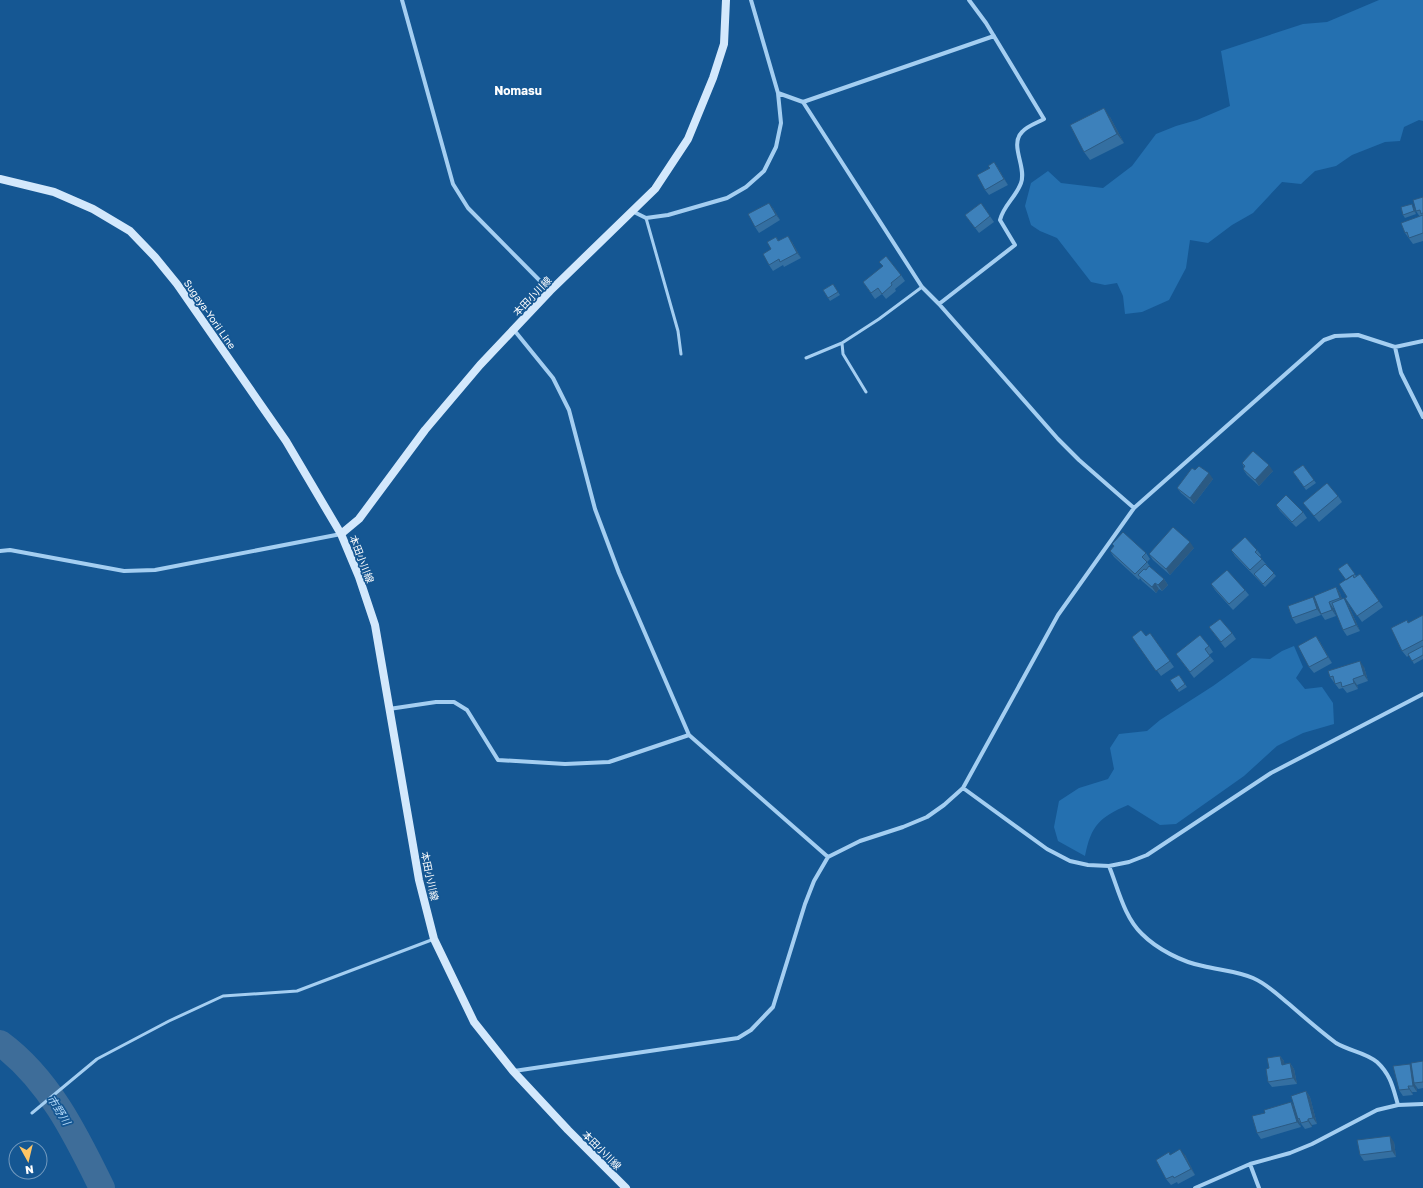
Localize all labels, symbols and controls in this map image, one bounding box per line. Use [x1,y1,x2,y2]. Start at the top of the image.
district label: Nomasu [494,83,542,98]
street label: 本田小川線 [510,274,554,318]
street label: Sugaya-Yorii Line [182,277,239,351]
street label: 本田小川線 [347,534,377,584]
street label: 本田小川線 [419,850,441,902]
water label: 市野川 [45,1092,74,1128]
street label: 本田小川線 [580,1128,624,1172]
north arrow [8,1140,48,1180]
text: N [24,1163,35,1177]

